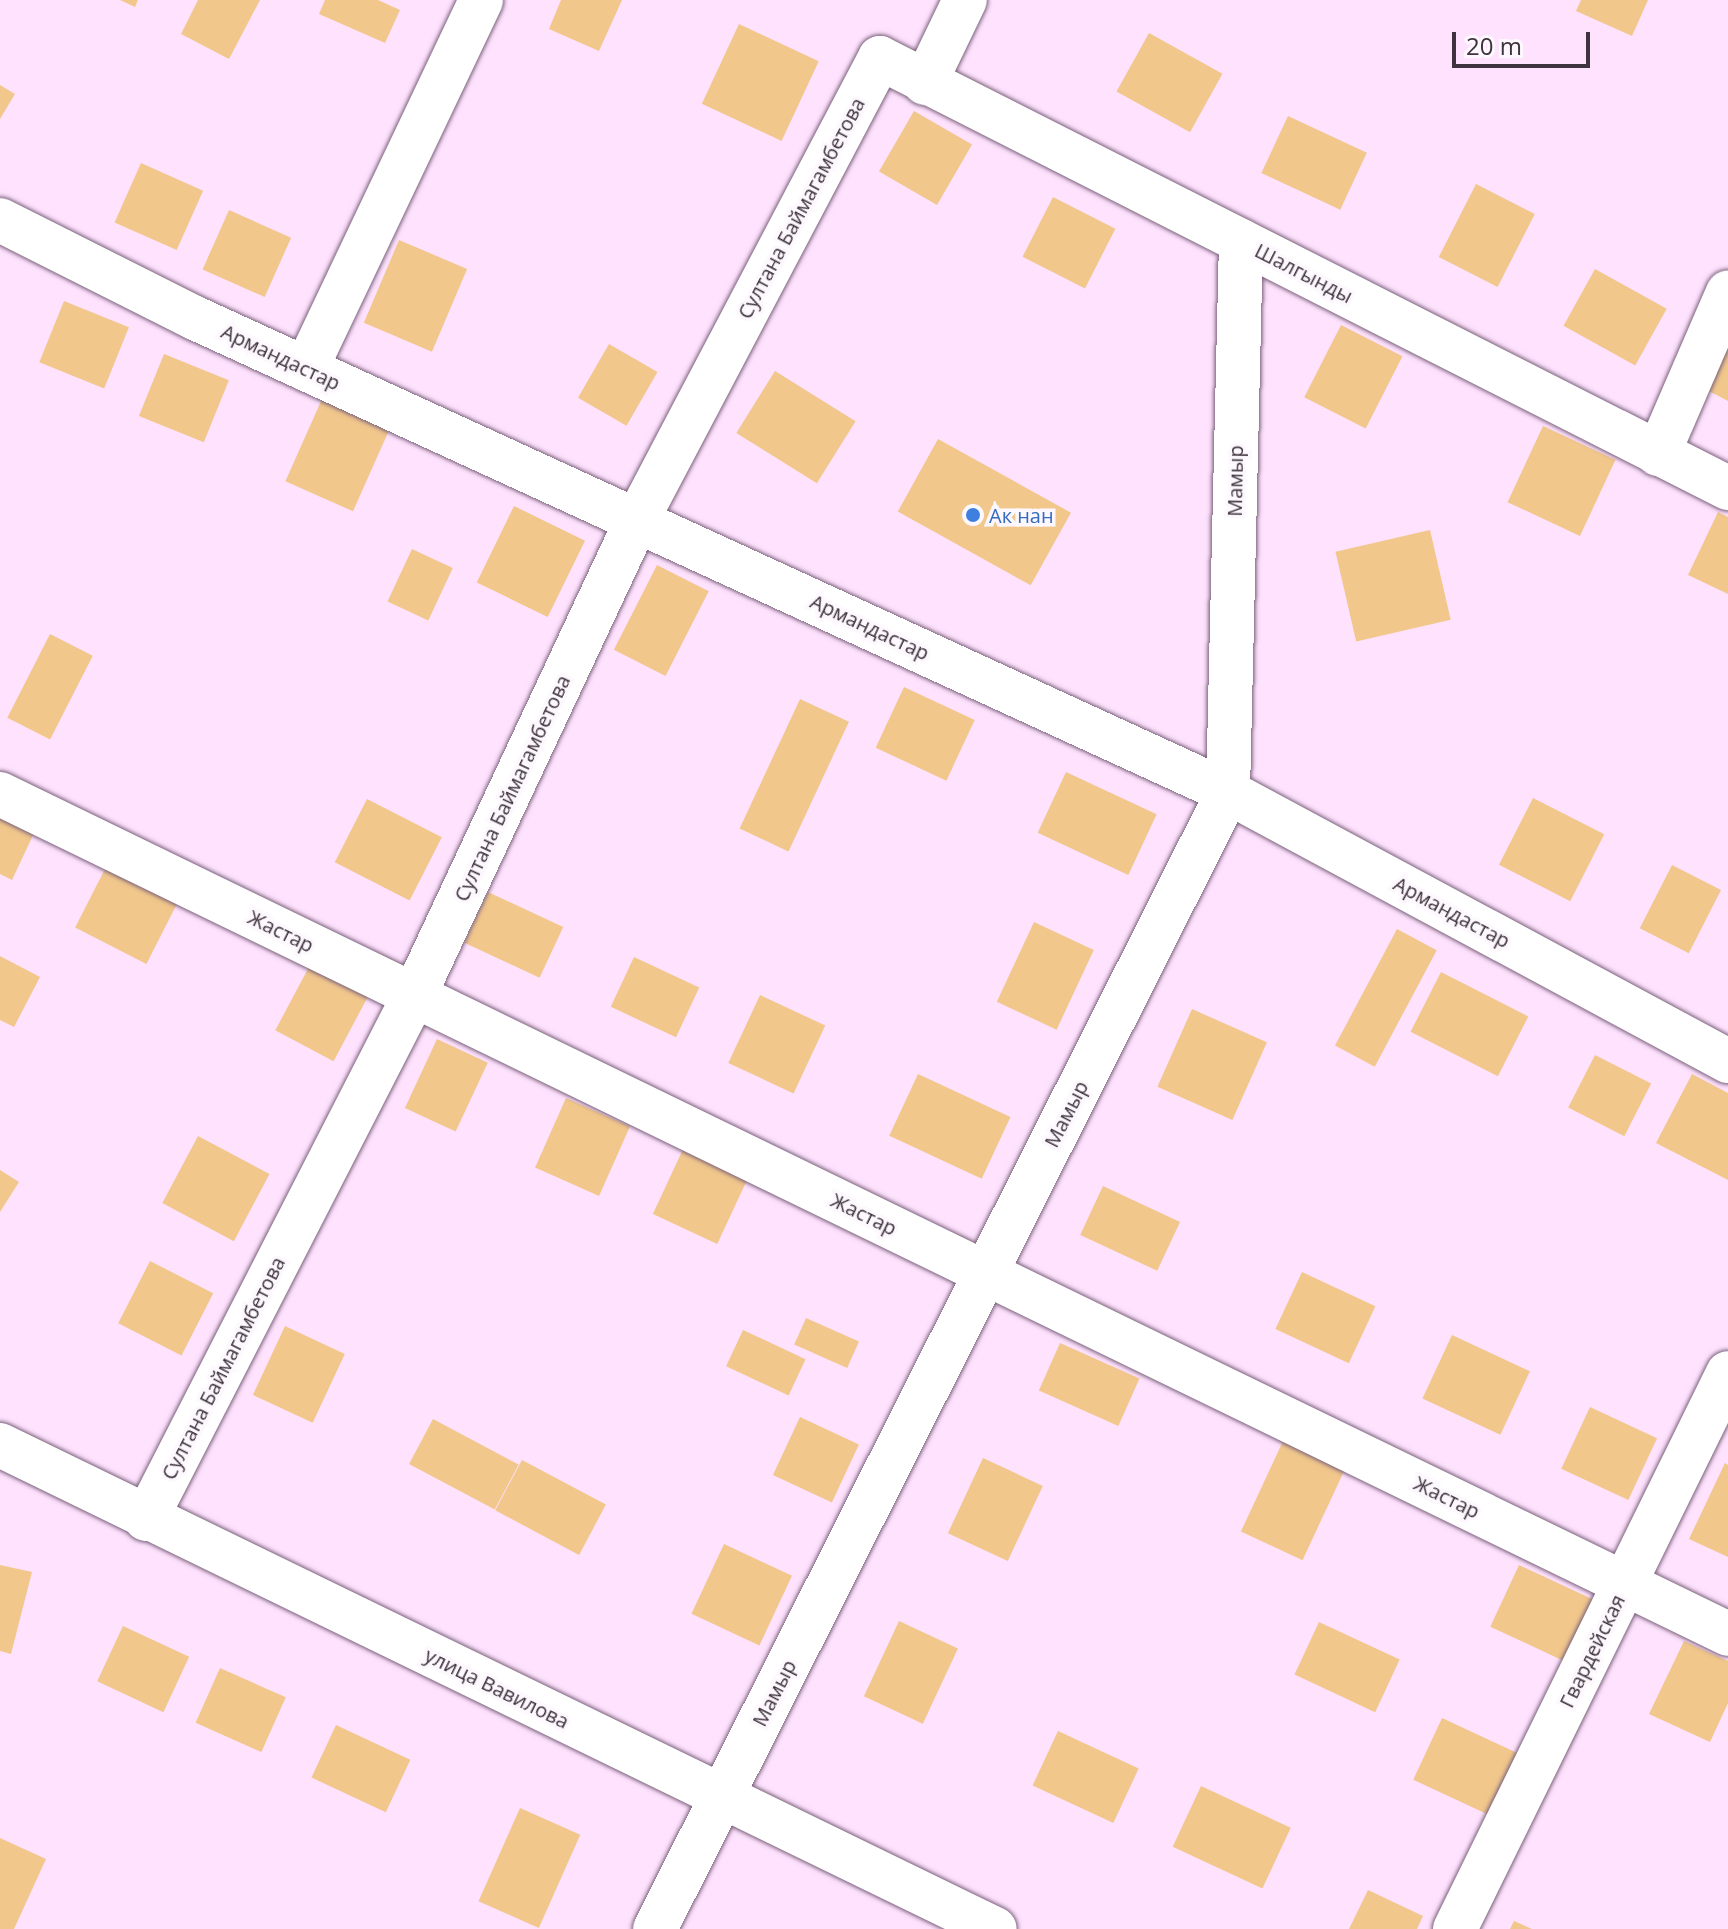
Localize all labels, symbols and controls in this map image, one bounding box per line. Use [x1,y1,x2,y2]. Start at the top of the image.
scale bar [1456,16,1594,66]
text: 20 m [1466,29,1522,62]
street label: Султана Баймагамбетова [732,93,870,323]
street label: Шалгынды [1251,238,1357,308]
street label: Армандастар [218,319,344,395]
street label: Мамыр [1222,445,1248,517]
place label: Ак нан [989,503,1054,527]
marker: Ак нан [964,506,982,524]
street label: Армандастар [807,589,933,665]
street label: Султана Баймагамбетова [449,671,575,905]
street label: Армандастар [1390,871,1514,953]
street label: Жастар [244,905,318,957]
street label: Мамыр [1039,1077,1093,1151]
street label: Жастар [827,1188,901,1240]
street label: Султана Баймагамбетова [156,1253,290,1483]
street label: Жастар [1410,1471,1484,1523]
street label: Гвардейская [1554,1591,1630,1711]
street label: улица Вавилова [421,1643,573,1733]
street label: Мамыр [747,1656,801,1730]

